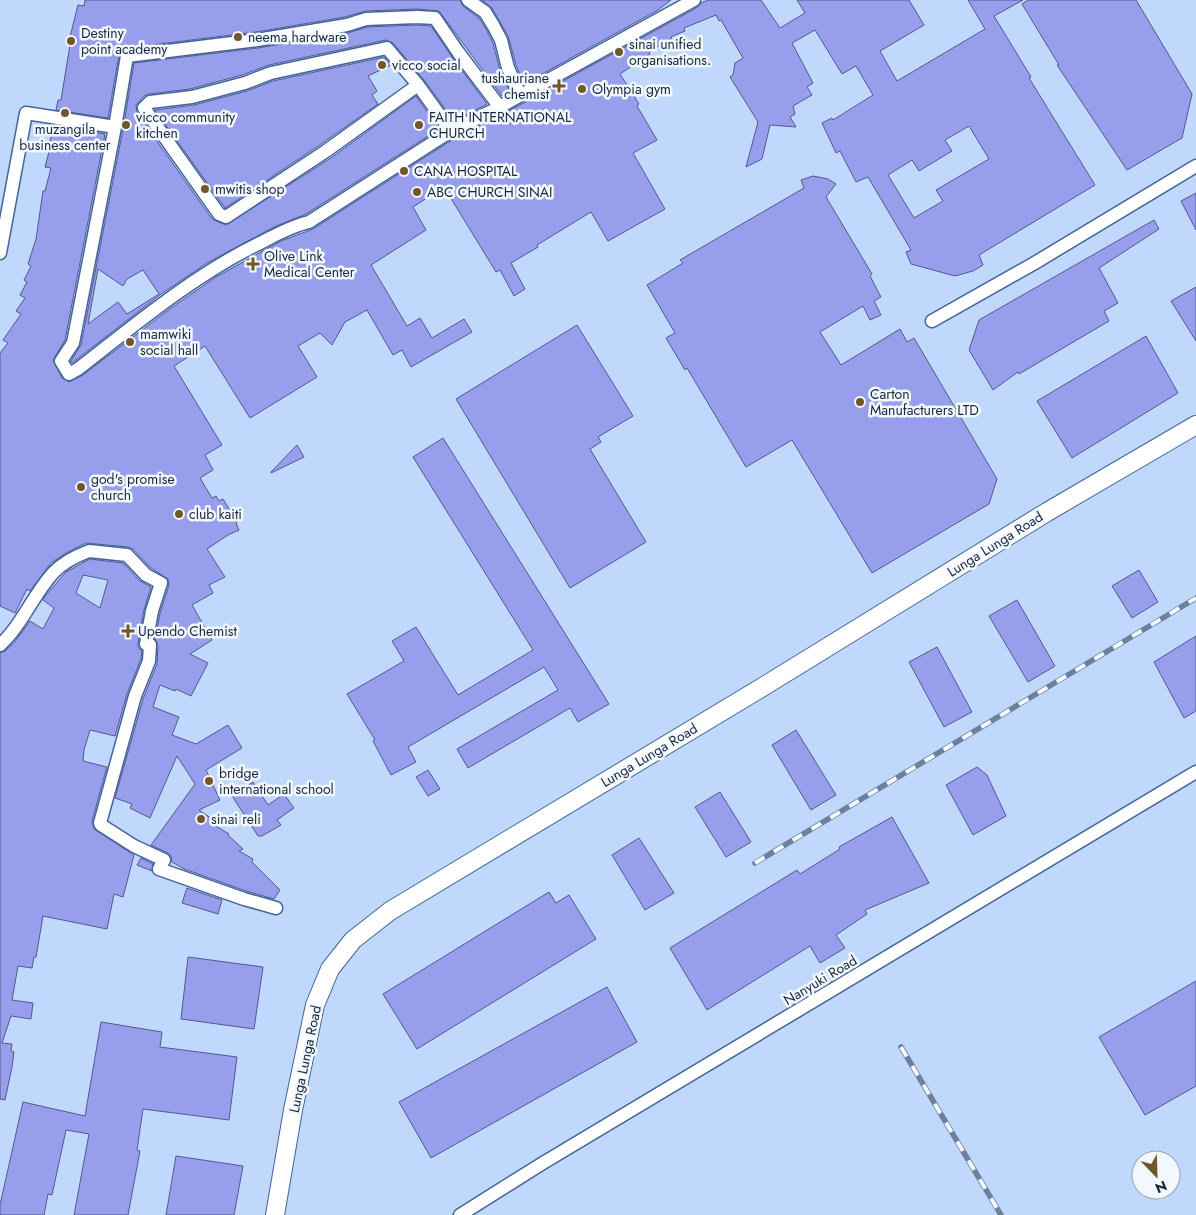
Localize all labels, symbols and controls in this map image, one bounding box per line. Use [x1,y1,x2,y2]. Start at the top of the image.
place label: Destiny point academy [81,23,168,59]
place label: neema hardware [248,27,347,47]
marker: neema hardware [232,31,244,43]
place label: sinai unified organisations. [629,34,711,70]
marker: Destiny point academy [65,35,77,47]
marker: sinai unified organisations. [613,46,625,58]
place label: vicco social [392,55,461,75]
marker: vicco social [376,59,388,71]
place label: tushauriane chemist [481,68,550,104]
place label: Olympia gym [592,79,671,99]
marker: tushauriane chemist [553,80,565,92]
marker: Olympia gym [576,83,588,95]
marker: muzangila business center [59,107,71,119]
place label: vicco community kitchen [136,107,236,143]
place label: FAITH INTERNATIONAL CHURCH [429,107,572,143]
place label: muzangila business center [19,119,111,155]
marker: vicco community kitchen [120,119,132,131]
marker: FAITH INTERNATIONAL CHURCH [413,119,425,131]
place label: CANA HOSPITAL [414,161,518,181]
marker: CANA HOSPITAL [398,165,410,177]
place label: mwitis shop [215,179,284,199]
place label: ABC CHURCH SINAI [427,182,552,202]
marker: mwitis shop [199,183,211,195]
marker: ABC CHURCH SINAI [411,186,423,198]
place label: Olive Link Medical Center [264,246,355,282]
marker: Olive Link Medical Center [246,257,260,271]
place label: mamwiki social hall [140,324,198,360]
marker: mamwiki social hall [124,336,136,348]
place label: Carton Manufacturers LTD [870,384,979,420]
marker: Carton Manufacturers LTD [854,396,866,408]
place label: god's promise church [91,469,175,505]
marker: god's promise church [75,481,87,493]
place label: club kaiti [189,504,242,524]
street label: Lunga Lunga Road [943,507,1047,581]
marker: club kaiti [173,508,185,520]
place label: Upendo Chemist [138,621,237,641]
marker: Upendo Chemist [122,625,134,637]
street label: Lunga Lunga Road [597,718,701,792]
place label: bridge international school [219,763,334,799]
marker: bridge international school [203,775,215,787]
place label: sinai reli [211,809,261,829]
marker: sinai reli [195,813,207,825]
street label: Nanyuki Road [779,950,861,1010]
street label: Lunga Lunga Road [284,1003,326,1115]
north arrow [1131,1150,1181,1200]
text: N [1152,1176,1170,1198]

